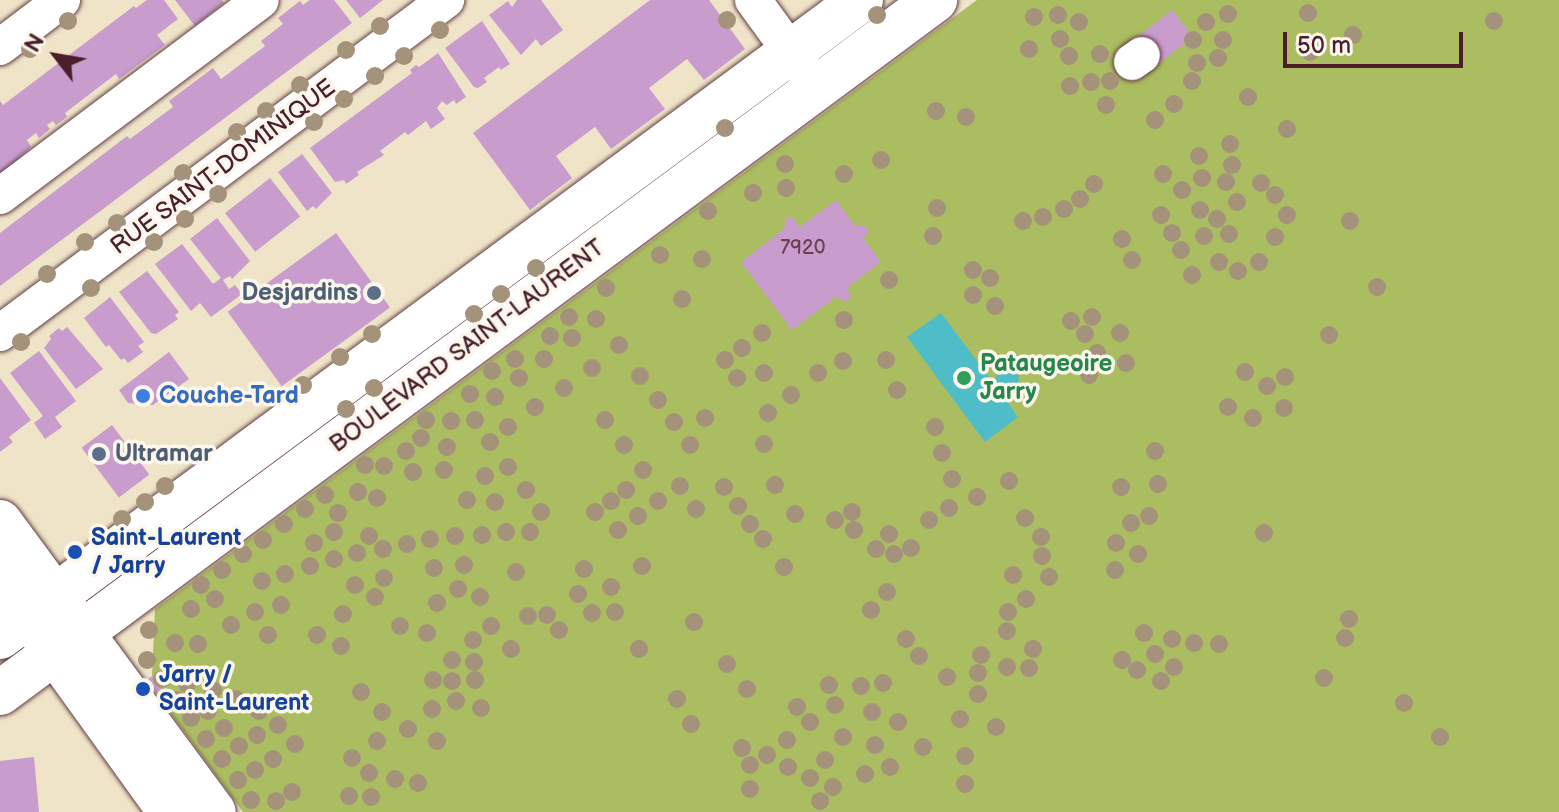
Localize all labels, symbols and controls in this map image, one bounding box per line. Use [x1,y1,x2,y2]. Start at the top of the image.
north arrow [16,16,96,96]
scale bar [1287,16,1467,66]
text: N [19,29,51,57]
text: 50 m [1297,31,1351,60]
street label: RUE SAINT-DOMINIQUE [105,73,341,261]
street label: BOULEVARD SAINT-LAURENT [324,233,610,459]
house number: 7920 [781,236,825,260]
place label: Desjardins [241,279,358,307]
marker: Desjardins [365,284,383,302]
place label: Pataugeoire Jarry [980,350,1112,406]
marker: Pataugeoire Jarry [955,369,973,387]
place label: Couche-Tard [159,382,299,410]
marker: Couche-Tard [134,387,152,405]
place label: Ultramar [115,440,213,468]
marker: Ultramar [90,445,108,463]
place label: Saint-Laurent / Jarry [91,524,241,580]
marker: Saint-Laurent / Jarry [66,543,84,561]
place label: Jarry / Saint-Laurent [159,661,309,717]
marker: Jarry / Saint-Laurent [134,680,152,698]

